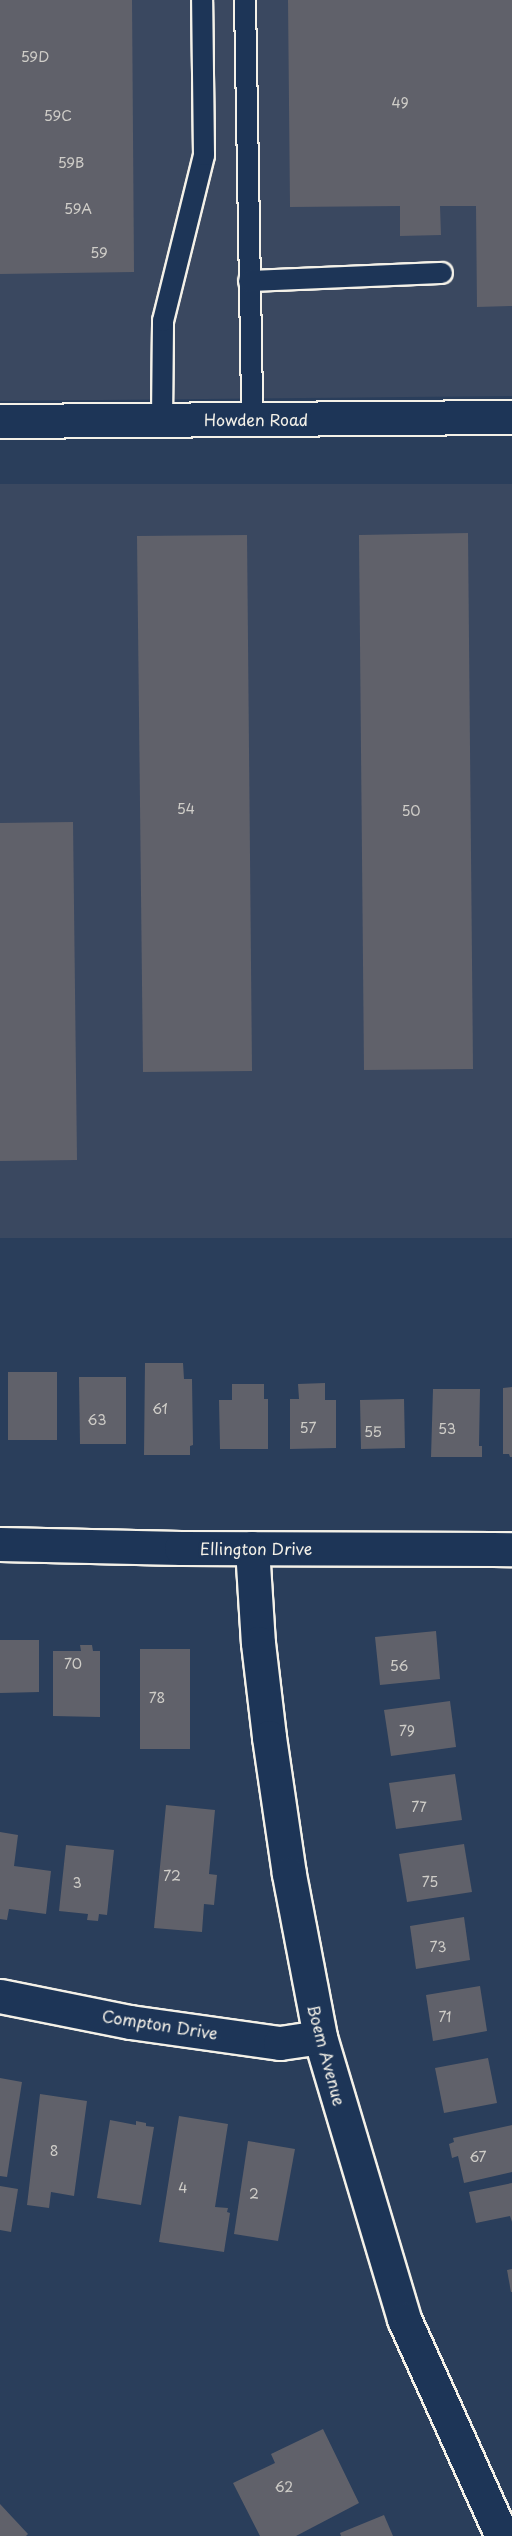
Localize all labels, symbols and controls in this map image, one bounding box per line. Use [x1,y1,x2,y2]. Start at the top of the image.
house number: 59D [21,49,49,65]
house number: 49 [391,95,409,111]
house number: 59C [44,108,72,124]
house number: 59B [58,155,84,171]
house number: 59A [64,201,92,217]
house number: 59 [90,245,108,261]
street label: Howden Road [204,409,308,429]
house number: 54 [177,801,195,817]
house number: 50 [401,803,421,819]
house number: 61 [152,1401,168,1417]
house number: 63 [88,1412,106,1428]
house number: 57 [300,1420,316,1436]
house number: 53 [438,1421,456,1437]
house number: 55 [364,1424,382,1440]
street label: Ellington Drive [199,1538,313,1558]
house number: 70 [64,1656,82,1672]
house number: 56 [390,1658,408,1674]
house number: 78 [149,1690,165,1706]
house number: 79 [399,1723,415,1739]
house number: 77 [411,1799,427,1815]
house number: 72 [163,1868,181,1884]
house number: 75 [422,1874,438,1890]
house number: 3 [72,1875,82,1891]
house number: 73 [430,1939,446,1955]
street label: Boem Avenue [304,2002,350,2108]
street label: Compton Drive [101,2005,219,2043]
house number: 71 [438,2009,452,2025]
house number: 8 [50,2143,58,2159]
house number: 67 [469,2149,487,2165]
house number: 4 [178,2180,188,2196]
house number: 2 [249,2186,259,2202]
house number: 62 [275,2479,293,2495]

